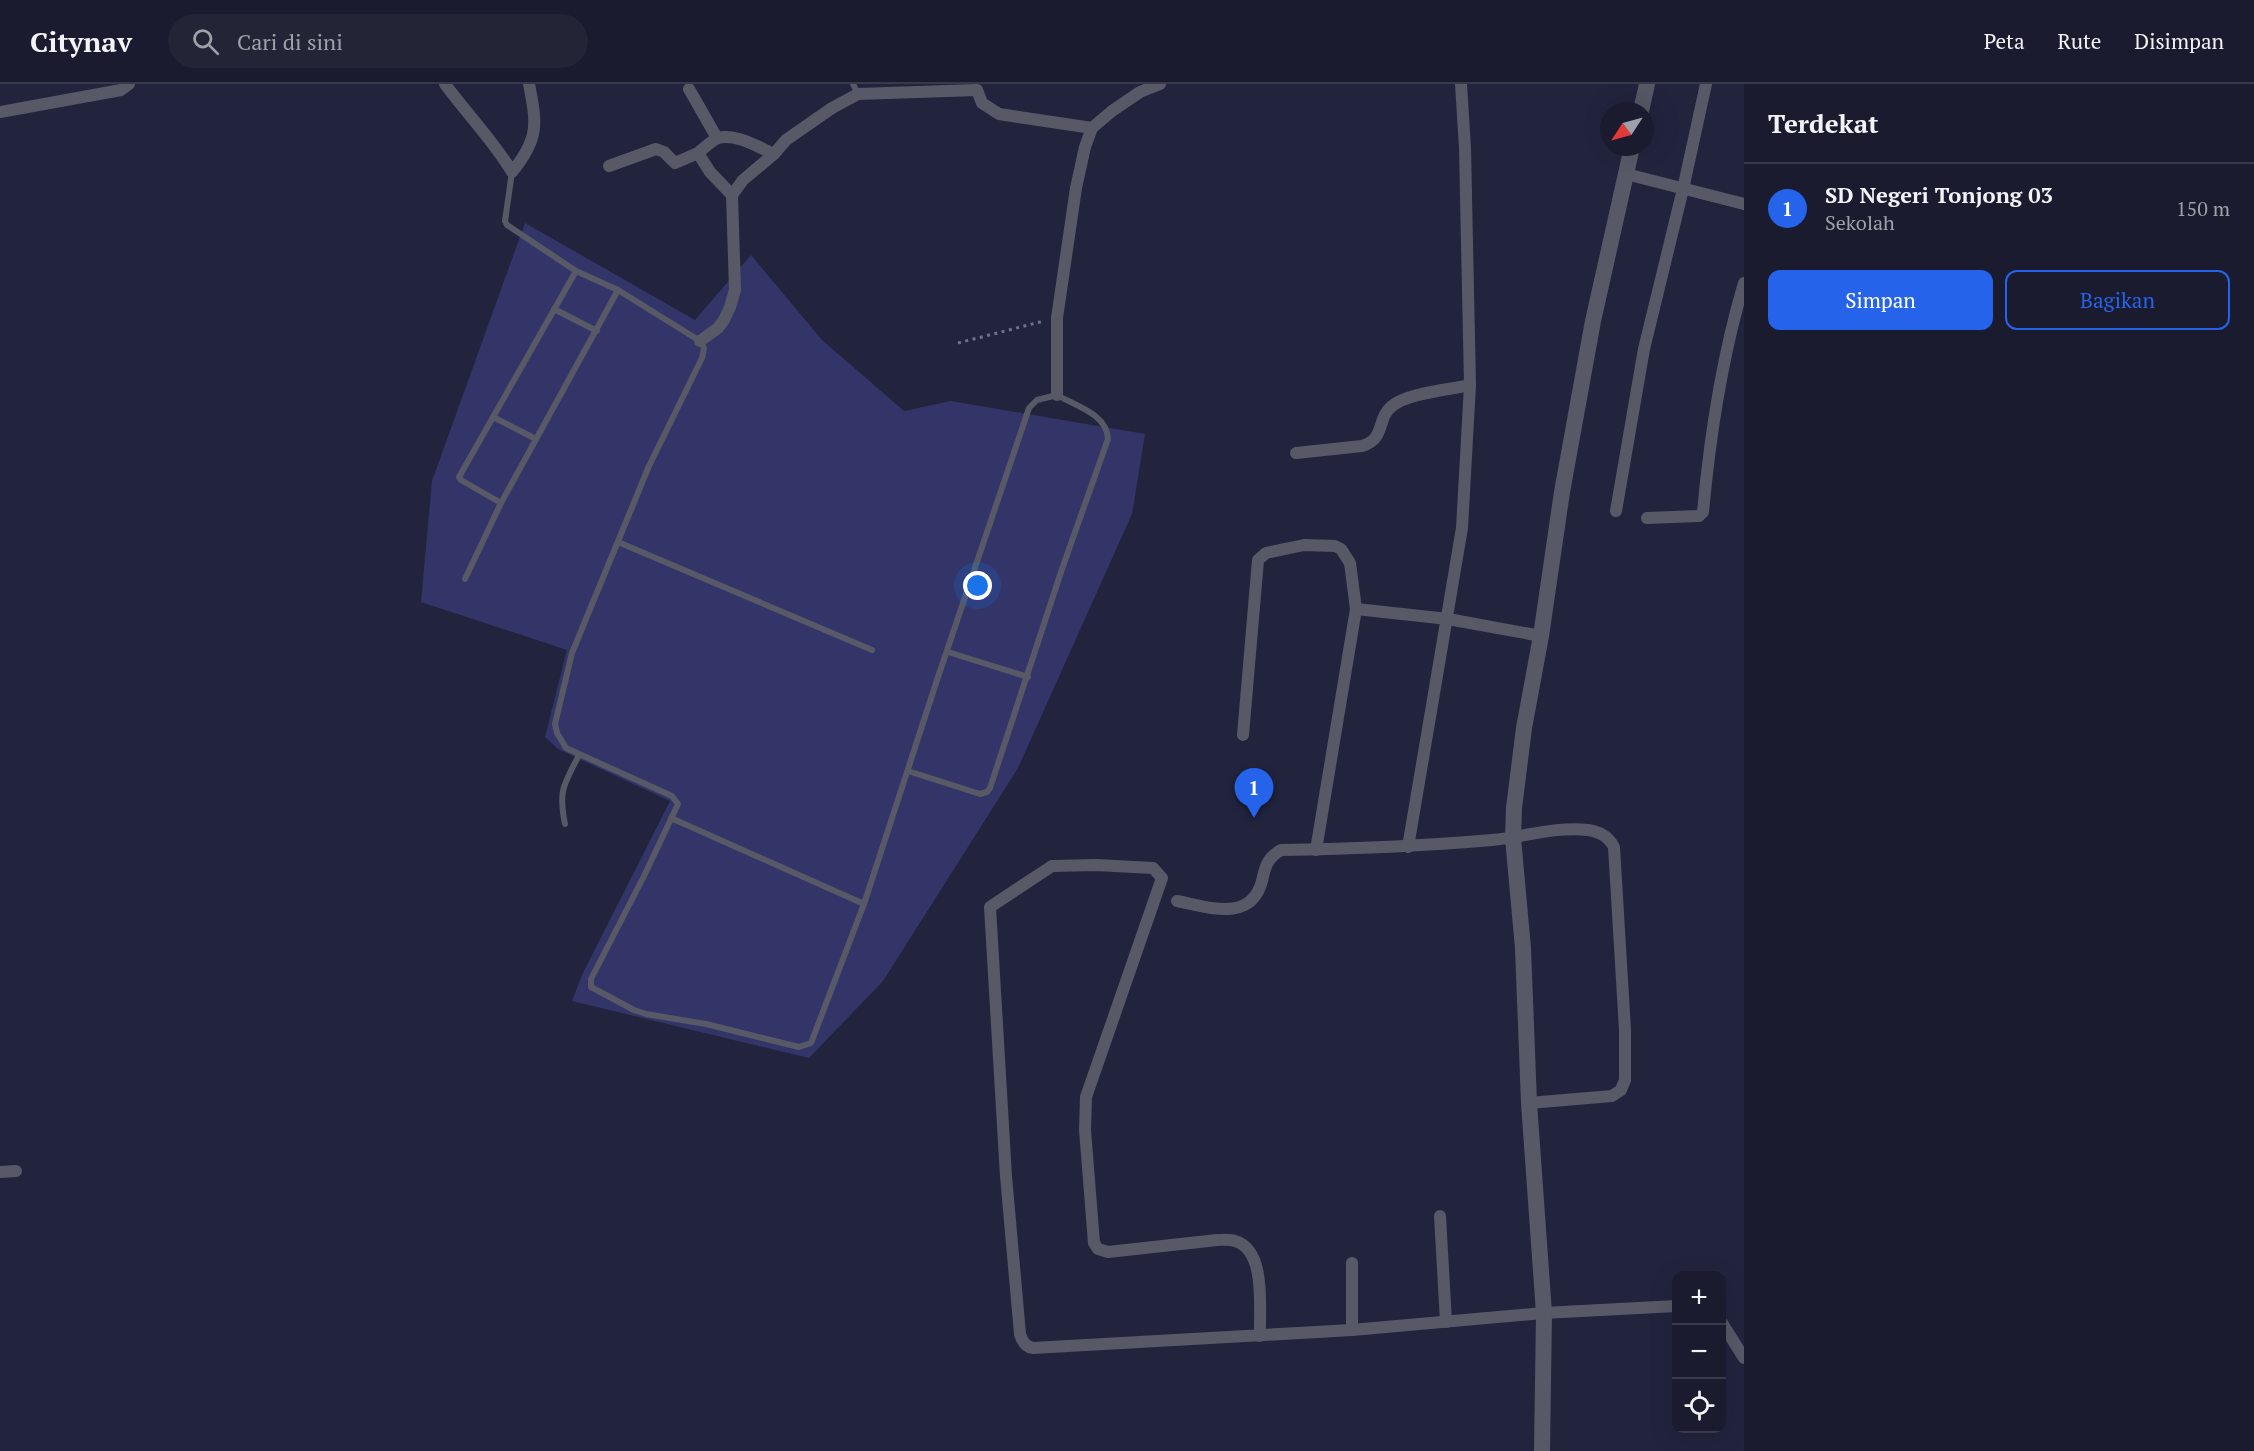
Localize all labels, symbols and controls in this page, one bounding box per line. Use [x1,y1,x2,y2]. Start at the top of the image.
search box [168,14,588,68]
text: Citynav [30,23,132,60]
icon: search [189,25,222,58]
text: Cari di sini [237,27,343,56]
text: Peta [1984,27,2025,55]
text: Rute [2058,27,2101,55]
text: Disimpan [2134,27,2224,55]
north arrow [1600,102,1654,156]
text: Terdekat [1768,106,1879,140]
text: SD Negeri Tonjong 03 [1825,180,2053,209]
text: 1 [1782,195,1793,222]
text: 150 m [2176,195,2230,222]
text: Sekolah [1825,209,1895,236]
button: Simpan [1768,270,1993,330]
button: Bagikan [2005,270,2230,330]
your location [963,571,992,600]
pin: 1 [1234,768,1274,818]
map controls [1672,1271,1726,1433]
button: + [1672,1271,1726,1325]
button: − [1672,1325,1726,1379]
button: locate [1672,1379,1726,1433]

